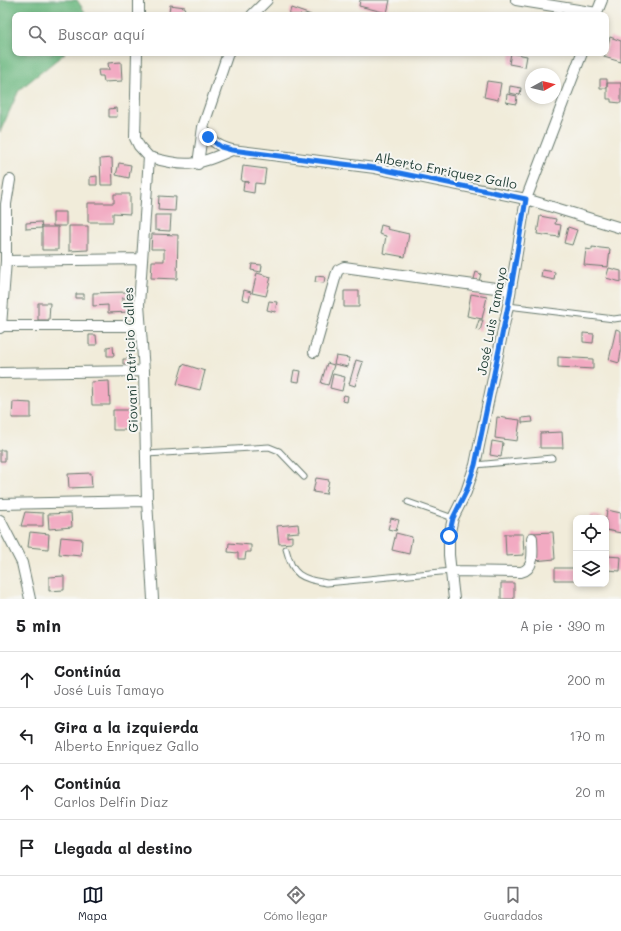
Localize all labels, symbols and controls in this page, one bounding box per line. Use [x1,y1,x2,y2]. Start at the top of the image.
search box [12,12,609,56]
icon: search [26,23,48,45]
text: Buscar aquí [58,24,145,44]
north arrow [525,68,561,104]
route end [199,128,217,146]
street label: Alberto Enriquez Gallo [373,148,519,192]
street label: José Luis Tamayo [472,265,510,377]
street label: Giovani Patricio Calles [119,287,141,433]
map controls [573,515,609,587]
button: locate [573,515,609,551]
route start [440,527,458,545]
button: layers [573,551,609,587]
text: 5 min [16,614,61,636]
text: A pie · 390 m [520,617,605,634]
text: Continúa [54,661,121,681]
icon: ahead [16,669,38,691]
text: 200 m [567,671,605,688]
text: José Luis Tamayo [54,681,164,698]
text: Gira a la izquierda [54,717,199,737]
icon: left [16,725,38,747]
text: 170 m [569,727,605,744]
text: Alberto Enriquez Gallo [54,737,199,754]
text: Continúa [54,773,121,793]
icon: ahead [16,781,38,803]
text: 20 m [575,783,605,800]
text: Carlos Delfin Diaz [54,793,168,810]
icon: arrive [16,837,38,859]
text: Llegada al destino [54,838,192,858]
tab: Mapa [78,884,107,923]
tab: Cómo llegar [263,884,328,923]
tab: Guardados [484,884,543,923]

